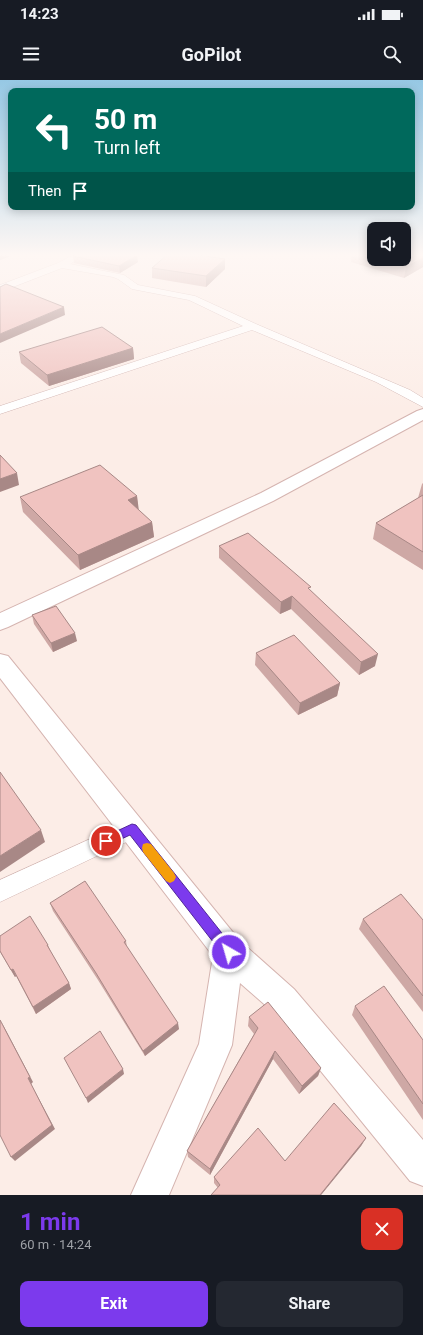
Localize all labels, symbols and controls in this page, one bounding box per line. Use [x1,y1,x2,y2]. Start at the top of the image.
text: 14:23 [20,5,59,23]
icon: menu [20,43,42,65]
icon: search [381,43,403,65]
text: GoPilot [182,44,241,65]
text: 50 m [94,103,157,136]
icon: left [28,104,80,156]
text: Turn left [94,137,160,158]
icon: arrive [69,180,91,202]
text: Then [28,182,61,200]
map controls [367,222,411,266]
button: sound [367,222,411,266]
pin [89,824,123,858]
icon: arrive [95,830,117,852]
position arrow [208,931,250,973]
text: 1 min [20,1208,80,1236]
button: close [361,1208,403,1250]
text: 60 m · 14:24 [20,1237,91,1252]
button: Exit [20,1281,208,1327]
button: Share [216,1281,403,1327]

